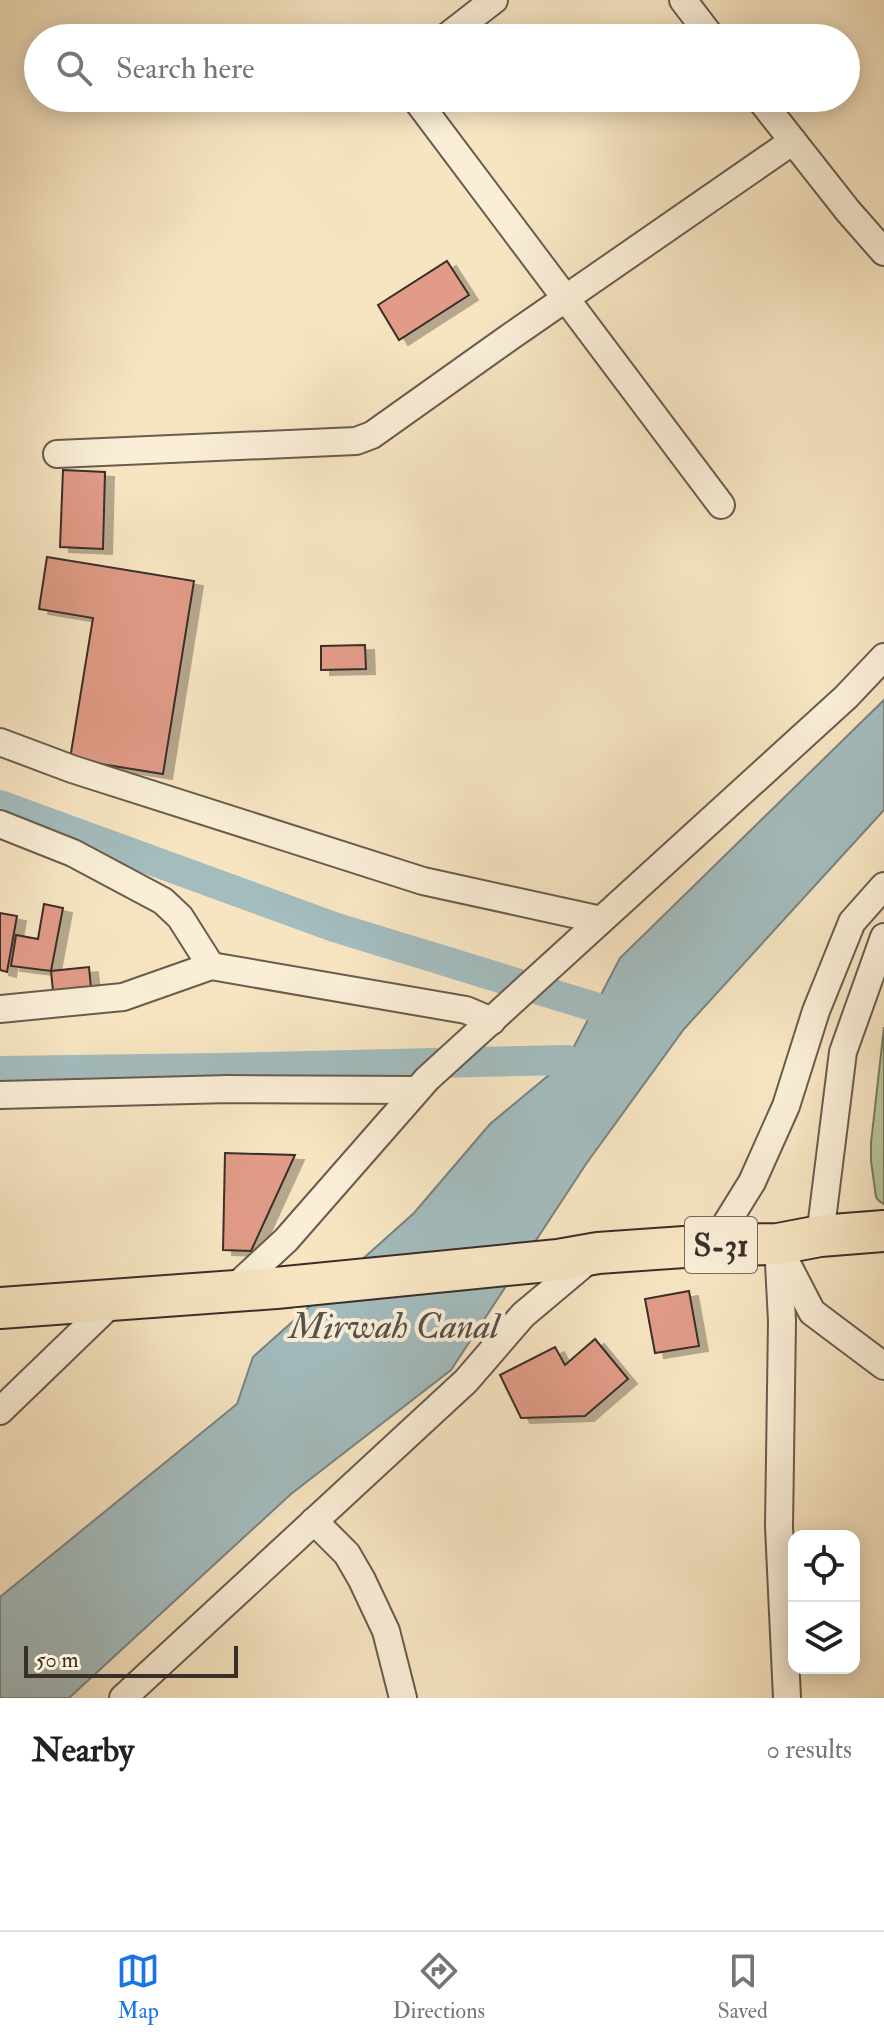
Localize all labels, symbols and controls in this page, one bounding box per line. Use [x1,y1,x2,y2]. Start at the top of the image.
search box [24,24,860,112]
icon: search [52,46,96,90]
text: Search here [116,50,255,87]
road number: S-31 [685,1217,757,1273]
water label: Mirwah Canal [287,1304,502,1349]
map controls [788,1530,860,1674]
button: locate [788,1530,860,1602]
button: layers [788,1602,860,1674]
scale bar [24,1642,238,1678]
text: 50 m [36,1646,78,1674]
text: Nearby [32,1729,134,1772]
text: 0 results [767,1734,852,1766]
tab: Map [116,1949,160,2025]
tab: Directions [393,1949,485,2025]
tab: Saved [718,1949,768,2025]

